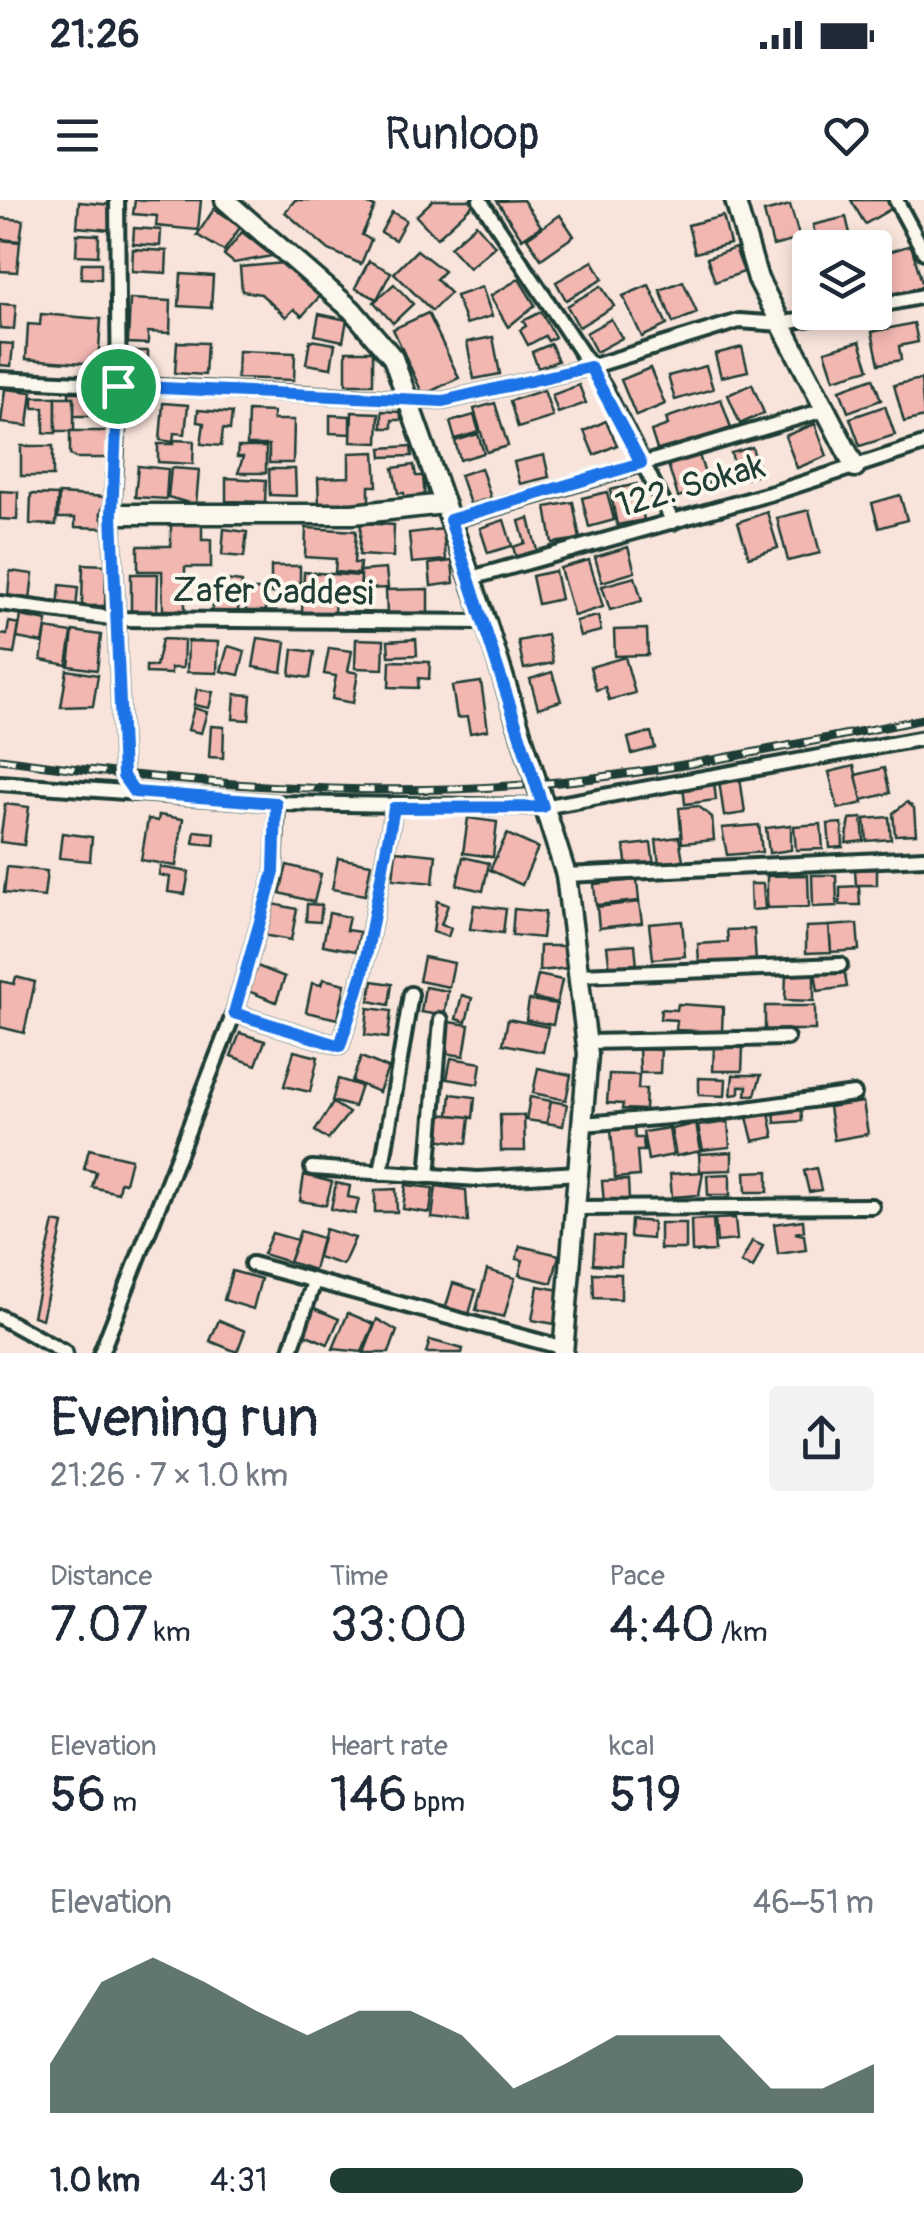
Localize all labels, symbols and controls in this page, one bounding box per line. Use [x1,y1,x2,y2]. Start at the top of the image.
text: 21:26 [50,11,140,59]
text: Runloop [385,107,539,163]
icon: menu [50,108,105,163]
icon: heart [819,108,874,163]
map controls [792,230,892,330]
button: layers [792,230,892,330]
pin [76,344,161,429]
icon: arrive [91,359,146,414]
street label: 122. Sokak [611,444,770,528]
street label: Zafer Caddesi [172,568,374,616]
text: Evening run [50,1384,319,1453]
button: share [769,1386,874,1491]
text: 21:26 · 7 × 1.0 km [50,1456,288,1496]
text: Distance [50,1559,152,1594]
text: Time [330,1559,388,1594]
text: Pace [609,1559,665,1594]
text: 7.07 [50,1594,148,1657]
text: 33:00 [330,1594,467,1657]
text: 4:40 [609,1594,715,1657]
text: km [148,1615,191,1650]
text: /km [715,1615,768,1650]
text: Elevation [50,1729,157,1764]
text: Heart rate [330,1729,448,1764]
text: kcal [609,1729,655,1764]
text: 56 [50,1764,106,1827]
text: 146 [330,1764,407,1827]
text: 519 [609,1764,682,1827]
text: m [106,1785,137,1820]
text: bpm [407,1785,465,1820]
text: Elevation [50,1883,172,1923]
text: 46–51 m [753,1883,874,1923]
text: 1.0 km [50,2161,140,2201]
text: 4:31 [210,2161,267,2201]

